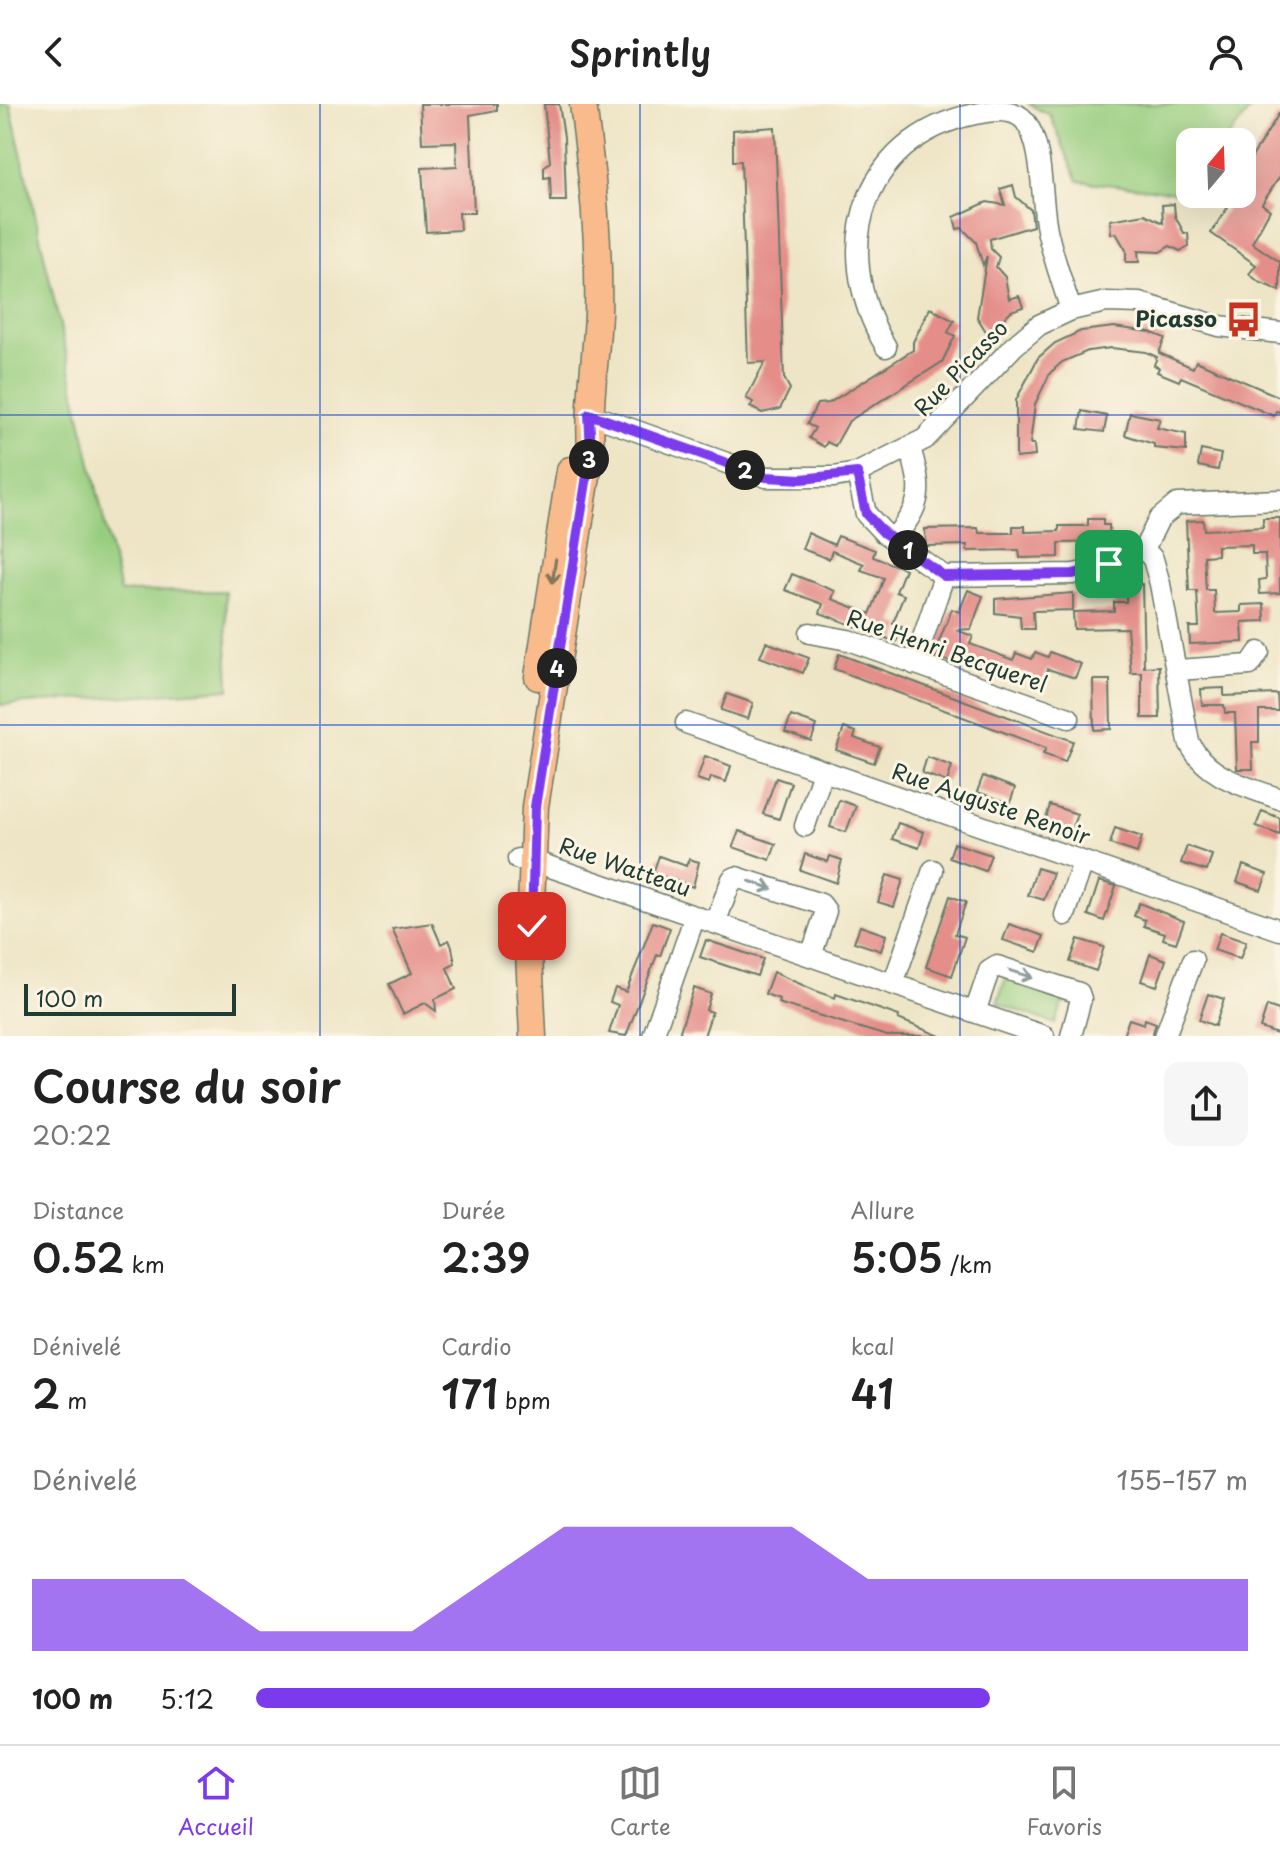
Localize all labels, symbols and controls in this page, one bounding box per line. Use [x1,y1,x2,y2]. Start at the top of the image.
text: Sprintly [569,25,711,79]
icon: back [32,30,76,74]
icon: person [1204,30,1248,74]
north arrow [1176,128,1256,208]
map controls [1176,128,1256,208]
bus stop icon: Picasso [1224,300,1262,338]
place label: Picasso [1135,301,1217,334]
street label: Rue Picasso [905,311,1014,423]
pin: 3 [569,439,609,479]
text: 3 [582,442,596,475]
pin: 2 [725,450,765,490]
text: 2 [737,453,753,486]
pin: 1 [888,530,928,570]
pin [1075,530,1143,598]
text: 1 [903,533,913,566]
icon: arrive [1087,542,1131,586]
one-way arrow [546,558,561,584]
street label: Rue Henri Becquerel [843,600,1052,699]
pin: 4 [537,648,577,688]
text: 4 [550,651,564,684]
street label: Rue Auguste Renoir [888,753,1095,852]
street label: Rue Watteau [555,828,696,904]
one-way arrow [748,878,773,893]
pin [498,892,566,960]
icon: check [510,904,554,948]
one-way arrow [1008,967,1033,982]
scale bar [24,980,236,1016]
text: 100 m [36,981,103,1014]
text: Course du soir [32,1052,341,1118]
button: share [1164,1062,1248,1146]
text: 20:22 [32,1115,112,1154]
text: Distance [32,1193,124,1226]
text: Durée [441,1193,506,1226]
text: Allure [851,1193,915,1226]
text: 0.52 [32,1226,124,1287]
text: 2:39 [441,1226,530,1287]
text: 5:05 [851,1226,943,1287]
text: km [124,1247,165,1280]
text: /km [943,1247,992,1280]
text: Dénivelé [32,1329,121,1362]
text: Cardio [441,1329,511,1362]
text: kcal [851,1329,895,1362]
text: 2 [32,1362,60,1423]
text: 171 [441,1362,498,1423]
text: 41 [851,1362,894,1423]
text: m [60,1383,87,1416]
text: bpm [498,1383,551,1416]
text: Dénivelé [32,1460,137,1499]
text: 155–157 m [1117,1460,1248,1499]
text: 100 m [32,1679,113,1718]
text: 5:12 [160,1679,214,1718]
tab: Accueil [178,1761,254,1842]
tab: Carte [610,1761,671,1842]
tab: Favoris [1026,1761,1102,1842]

